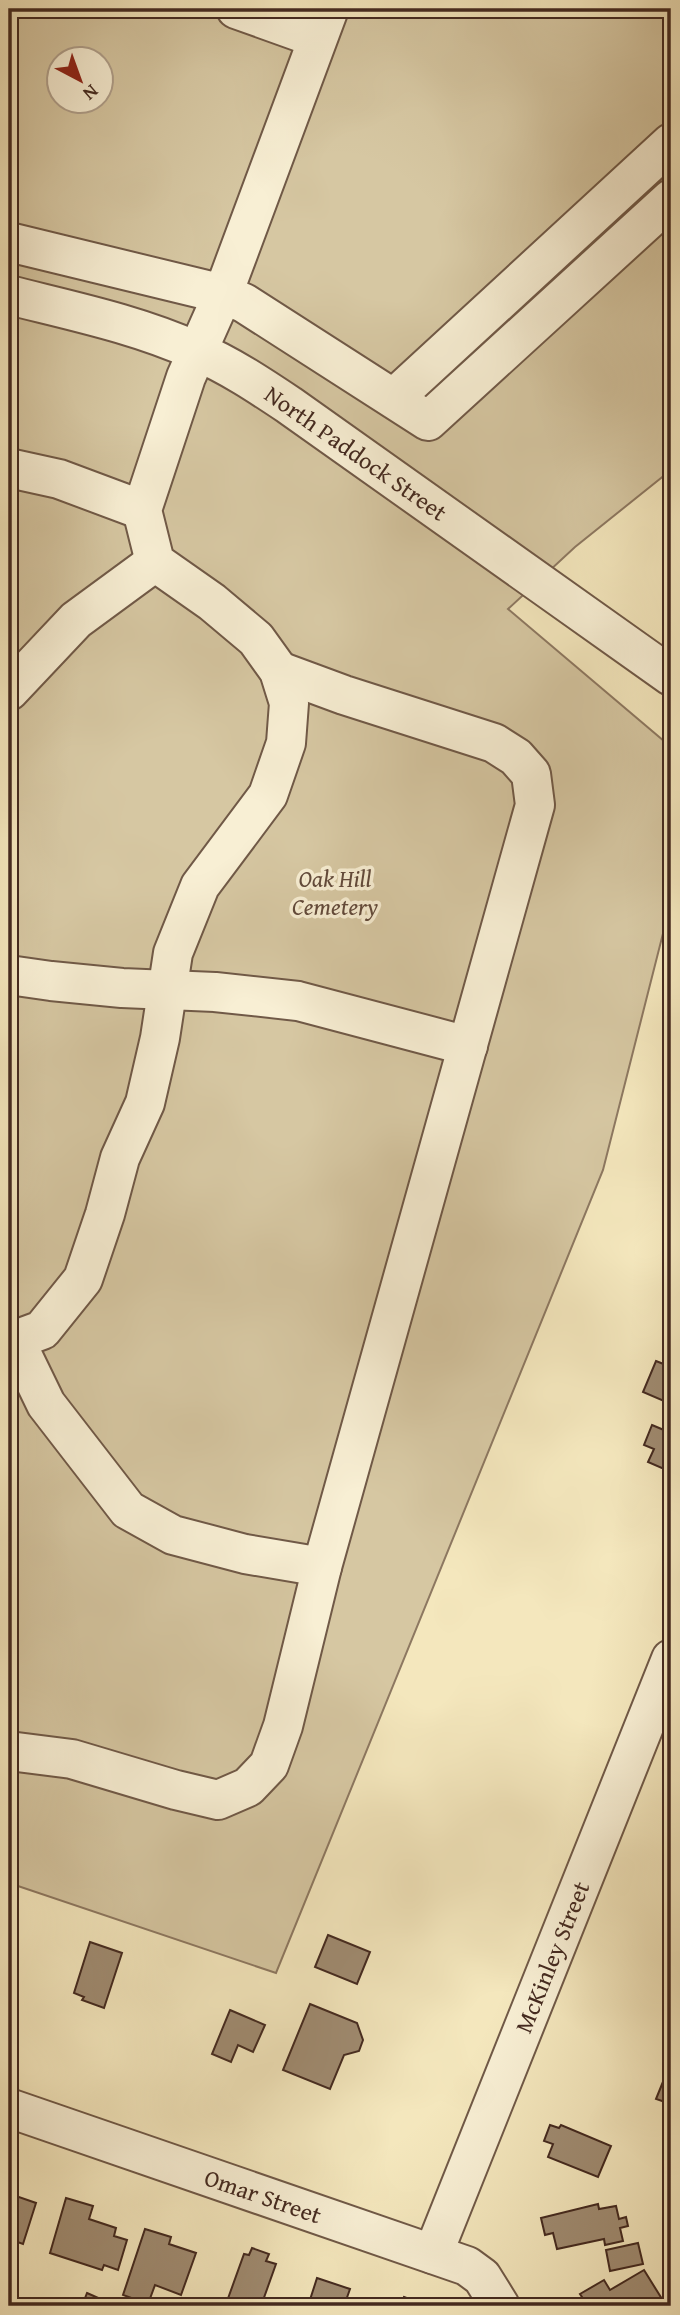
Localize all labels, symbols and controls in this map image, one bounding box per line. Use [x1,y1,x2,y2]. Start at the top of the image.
north arrow [46,46,116,116]
text: N [77,78,105,108]
street label: North Paddock Street [258,377,455,529]
park label: Oak Hill Cemetery [292,861,378,924]
street label: McKinley Street [506,1875,599,2038]
street label: Omar Street [200,2160,327,2232]

